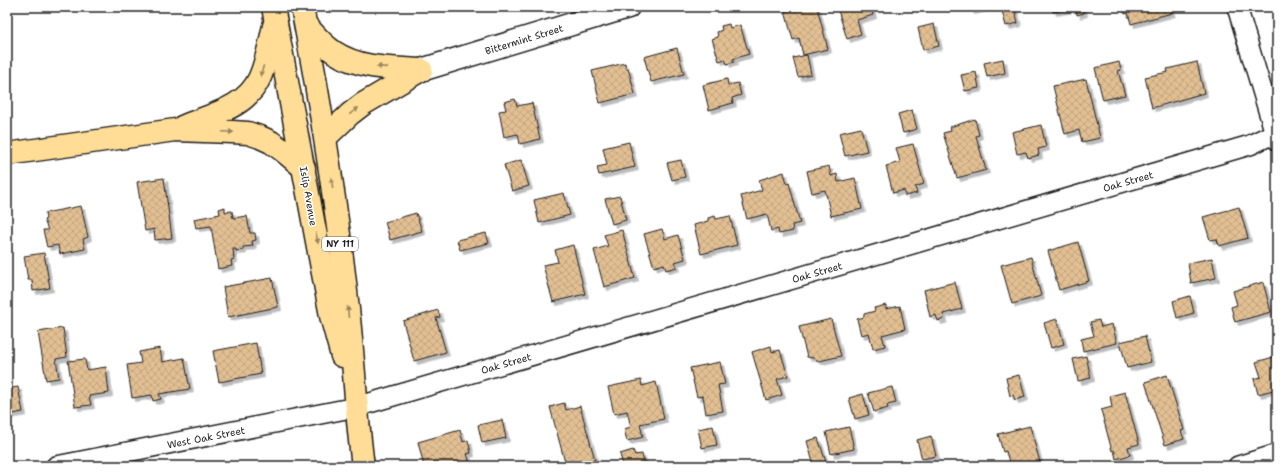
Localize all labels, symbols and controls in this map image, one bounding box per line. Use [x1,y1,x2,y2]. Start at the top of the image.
street label: Bittermint Street [483,21,565,58]
one-way arrow [376,64,388,71]
one-way arrow [259,65,265,77]
one-way arrow [349,107,359,115]
one-way arrow [222,129,235,135]
street label: Islip Avenue [297,165,320,227]
street label: Oak Street [1101,168,1155,195]
one-way arrow [329,177,335,190]
one-way arrow [314,232,320,244]
road number: NY 111 [322,237,358,251]
street label: Oak Street [790,259,844,286]
one-way arrow [345,306,352,319]
street label: Oak Street [479,350,533,377]
street label: West Oak Street [166,424,246,451]

